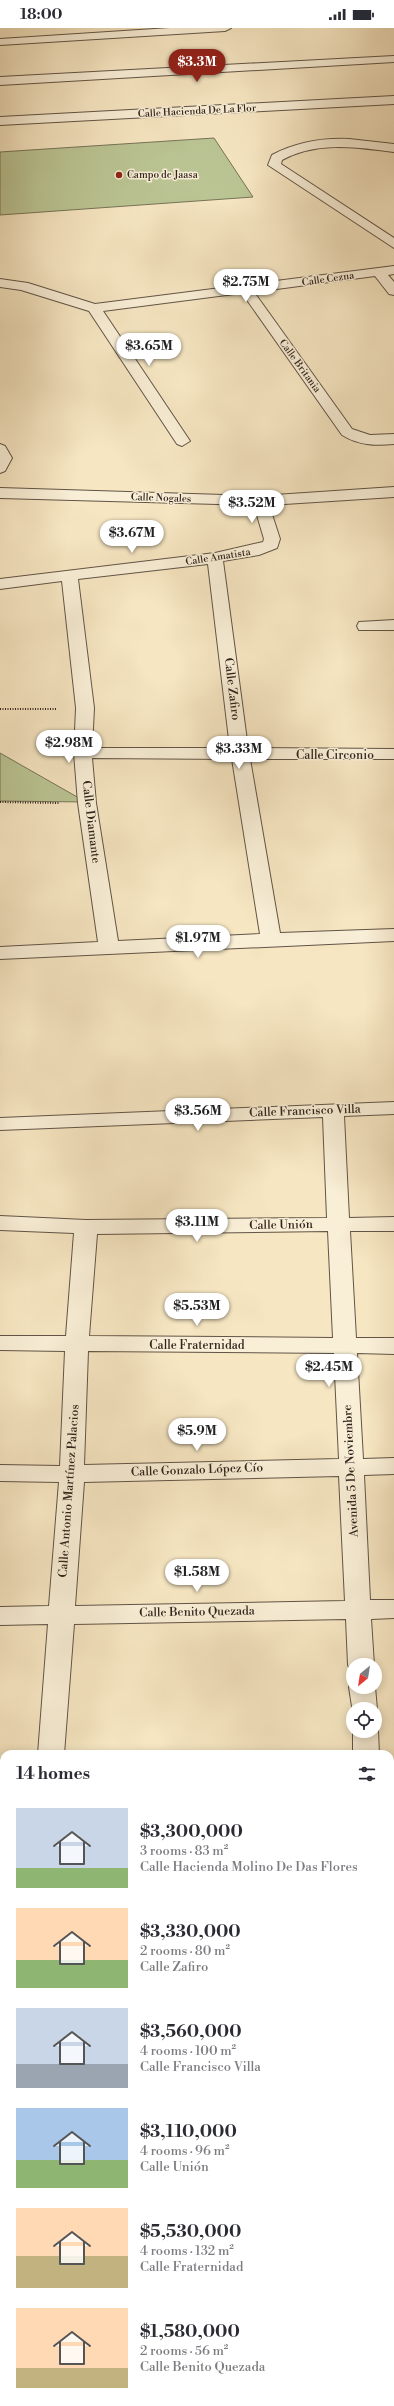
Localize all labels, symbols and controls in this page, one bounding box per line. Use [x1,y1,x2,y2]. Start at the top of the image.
text: 18:00 [20,5,62,24]
pin: $3.3M [169,49,225,83]
text: $3.3M [178,54,217,70]
street label: Calle Hacienda De La Flor [138,102,257,120]
place label: Campo de Jaasa [127,169,199,181]
marker: Campo de Jaasa [114,170,124,180]
pin: $2.75M [213,269,279,303]
street label: Calle Cezna [301,269,356,289]
text: $2.75M [223,274,269,290]
pin: $3.65M [116,333,182,367]
street label: Calle Britania [277,337,324,396]
text: $3.65M [125,338,173,354]
pin: $3.52M [219,490,285,524]
street label: Calle Nogales [131,491,191,505]
text: $3.52M [228,495,276,511]
pin: $3.67M [99,520,165,554]
text: $3.67M [109,525,155,541]
street label: Calle Amatista [185,546,252,568]
street label: Calle Zafiro [221,657,243,721]
pin: $2.98M [36,730,102,764]
text: $2.98M [45,735,93,751]
pin: $3.33M [206,736,272,770]
text: $3.33M [216,741,262,757]
street label: Calle Circonio [296,748,374,763]
street label: Calle Diamante [78,780,104,864]
pin: $1.97M [165,925,231,959]
text: $1.97M [175,930,221,946]
pin: $3.56M [165,1098,231,1132]
street label: Calle Francisco Villa [249,1102,362,1120]
text: $3.56M [174,1103,222,1119]
pin: $3.11M [164,1209,230,1243]
text: $3.11M [175,1214,219,1230]
street label: Calle Unión [249,1217,313,1233]
pin: $5.53M [164,1293,230,1327]
text: $5.53M [173,1298,221,1314]
street label: Calle Fraternidad [149,1338,245,1353]
pin: $2.45M [296,1354,362,1388]
text: $2.45M [305,1359,353,1375]
street label: Calle Antonio Martínez Palacios [55,1404,83,1578]
street label: Avenida 5 De Noviembre [340,1404,362,1539]
pin: $5.9M [169,1418,225,1452]
text: $5.9M [177,1423,217,1439]
street label: Calle Gonzalo López Cío [131,1460,264,1480]
pin: $1.58M [164,1559,230,1593]
text: $1.58M [174,1564,220,1580]
street label: Calle Benito Quezada [139,1603,256,1621]
north arrow [346,1658,382,1694]
map controls [346,1658,382,1738]
button: locate [346,1702,382,1738]
text: 14 homes [16,1763,90,1785]
icon: filters [356,1763,378,1785]
text: $3,300,000 [140,1821,243,1843]
icon: home [48,1824,96,1872]
text: 3 rooms · 83 m² [140,1843,228,1859]
text: Calle Hacienda Molino De Das Flores [140,1859,358,1875]
text: $3,330,000 [140,1921,241,1943]
icon: home [48,1924,96,1972]
text: 2 rooms · 80 m² [140,1943,230,1959]
text: Calle Zafiro [140,1959,208,1975]
text: $3,560,000 [140,2021,242,2043]
icon: home [48,2024,96,2072]
text: 4 rooms · 100 m² [140,2043,236,2059]
text: Calle Francisco Villa [140,2059,261,2075]
text: $3,110,000 [140,2121,237,2143]
icon: home [48,2124,96,2172]
text: 4 rooms · 96 m² [140,2143,229,2159]
text: Calle Unión [140,2159,209,2175]
text: $5,530,000 [140,2221,241,2243]
icon: home [48,2224,96,2272]
text: 4 rooms · 132 m² [140,2243,234,2259]
text: Calle Fraternidad [140,2259,243,2275]
text: $1,580,000 [140,2321,240,2343]
icon: home [48,2324,96,2372]
text: 2 rooms · 56 m² [140,2343,228,2359]
text: Calle Benito Quezada [140,2359,265,2375]

